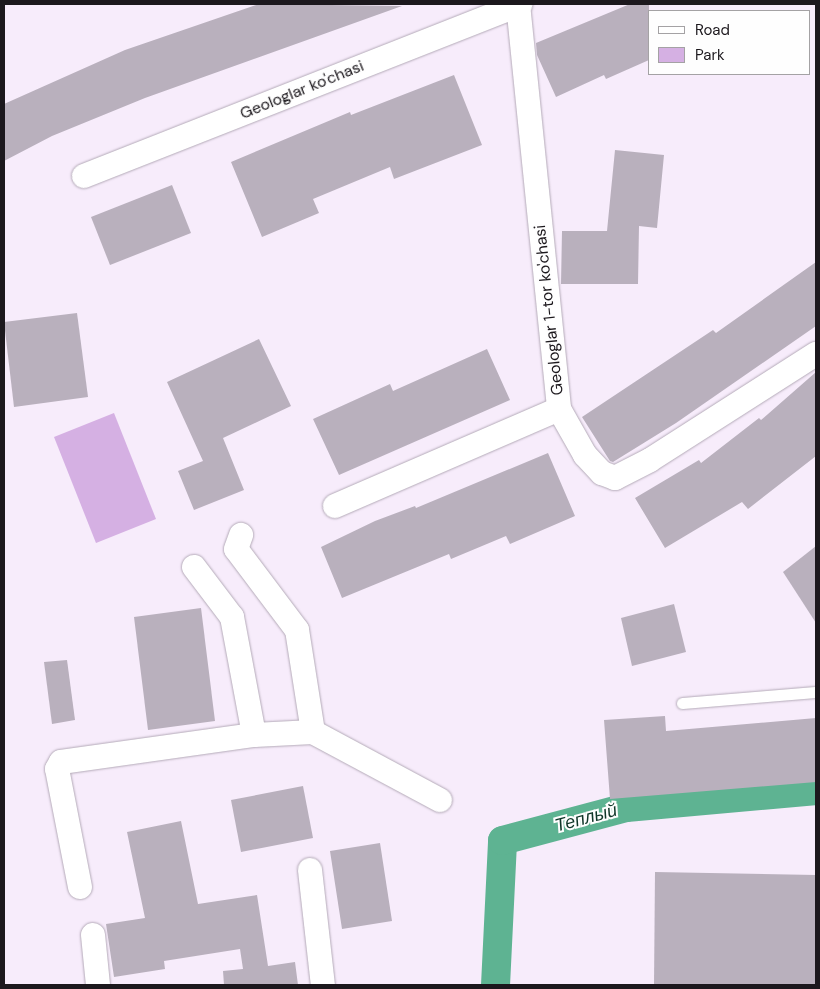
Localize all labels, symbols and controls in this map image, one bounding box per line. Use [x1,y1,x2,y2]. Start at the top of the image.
legend [648,10,810,75]
text: Road [695,20,730,40]
text: Park [695,45,725,65]
street label: Geologlar ko'chasi [237,56,367,124]
street label: Geologlar 1-tor ko'chasi [531,224,567,396]
water label: Теплый [552,799,620,837]

